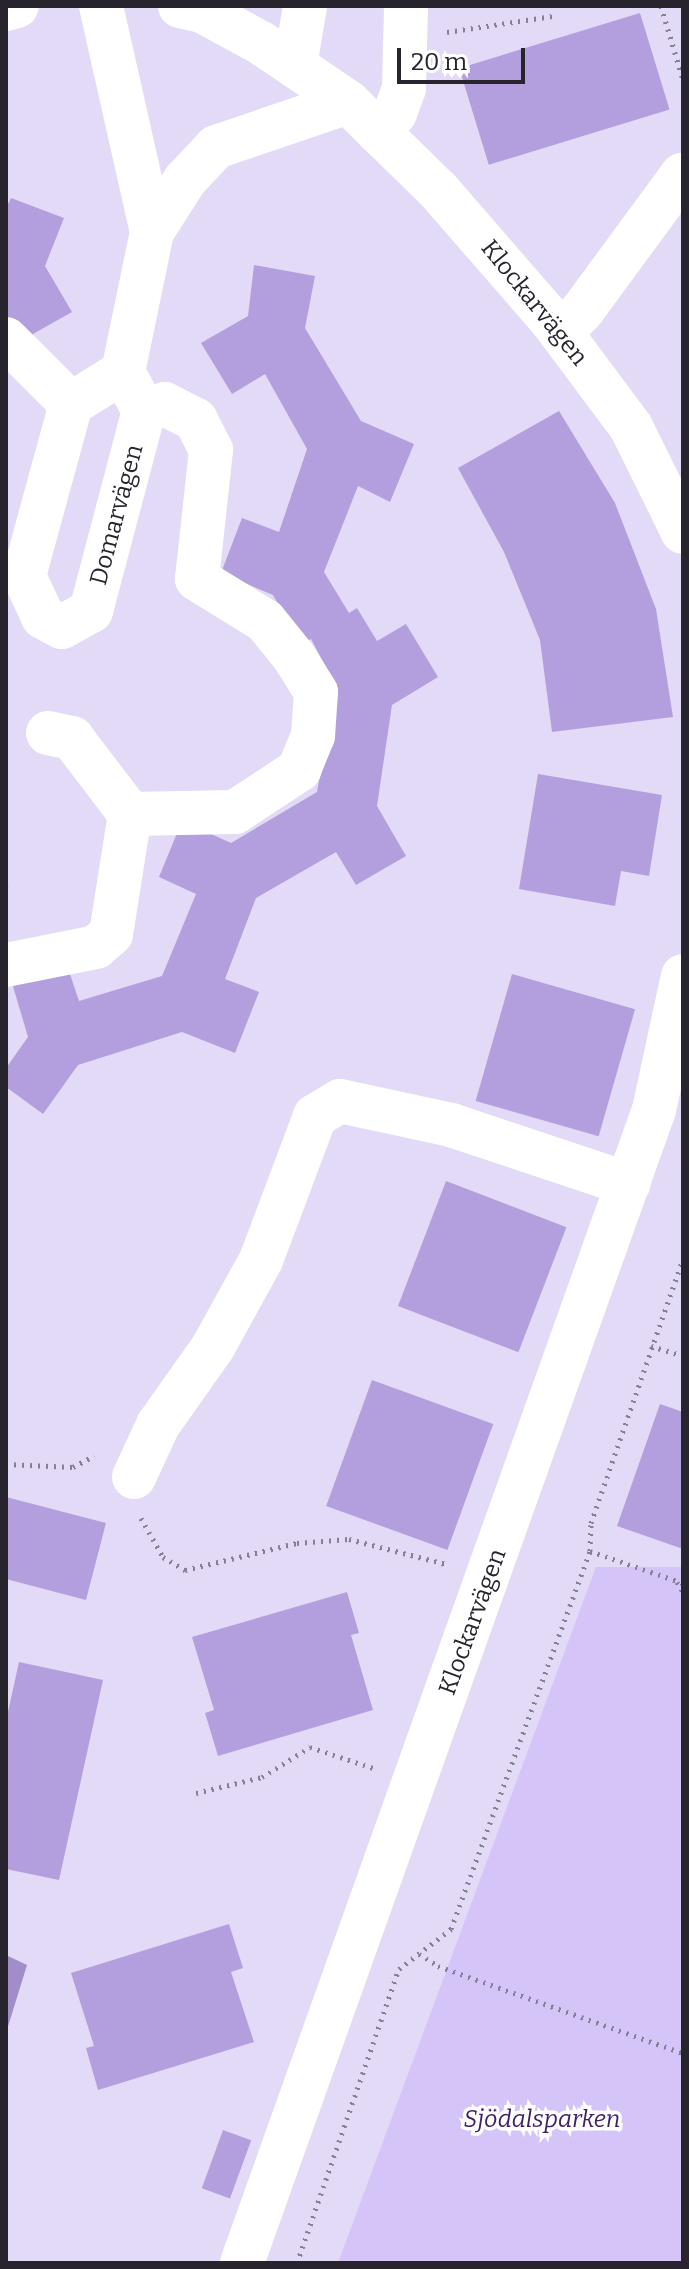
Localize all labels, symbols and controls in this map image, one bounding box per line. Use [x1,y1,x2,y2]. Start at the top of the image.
scale bar [401,32,529,82]
text: 20 m [411,48,467,76]
street label: Klockarvägen [475,234,593,372]
street label: Domarvägen [84,442,150,588]
street label: Klockarvägen [433,1545,513,1699]
park label: Sjödalsparken [464,2106,620,2134]

